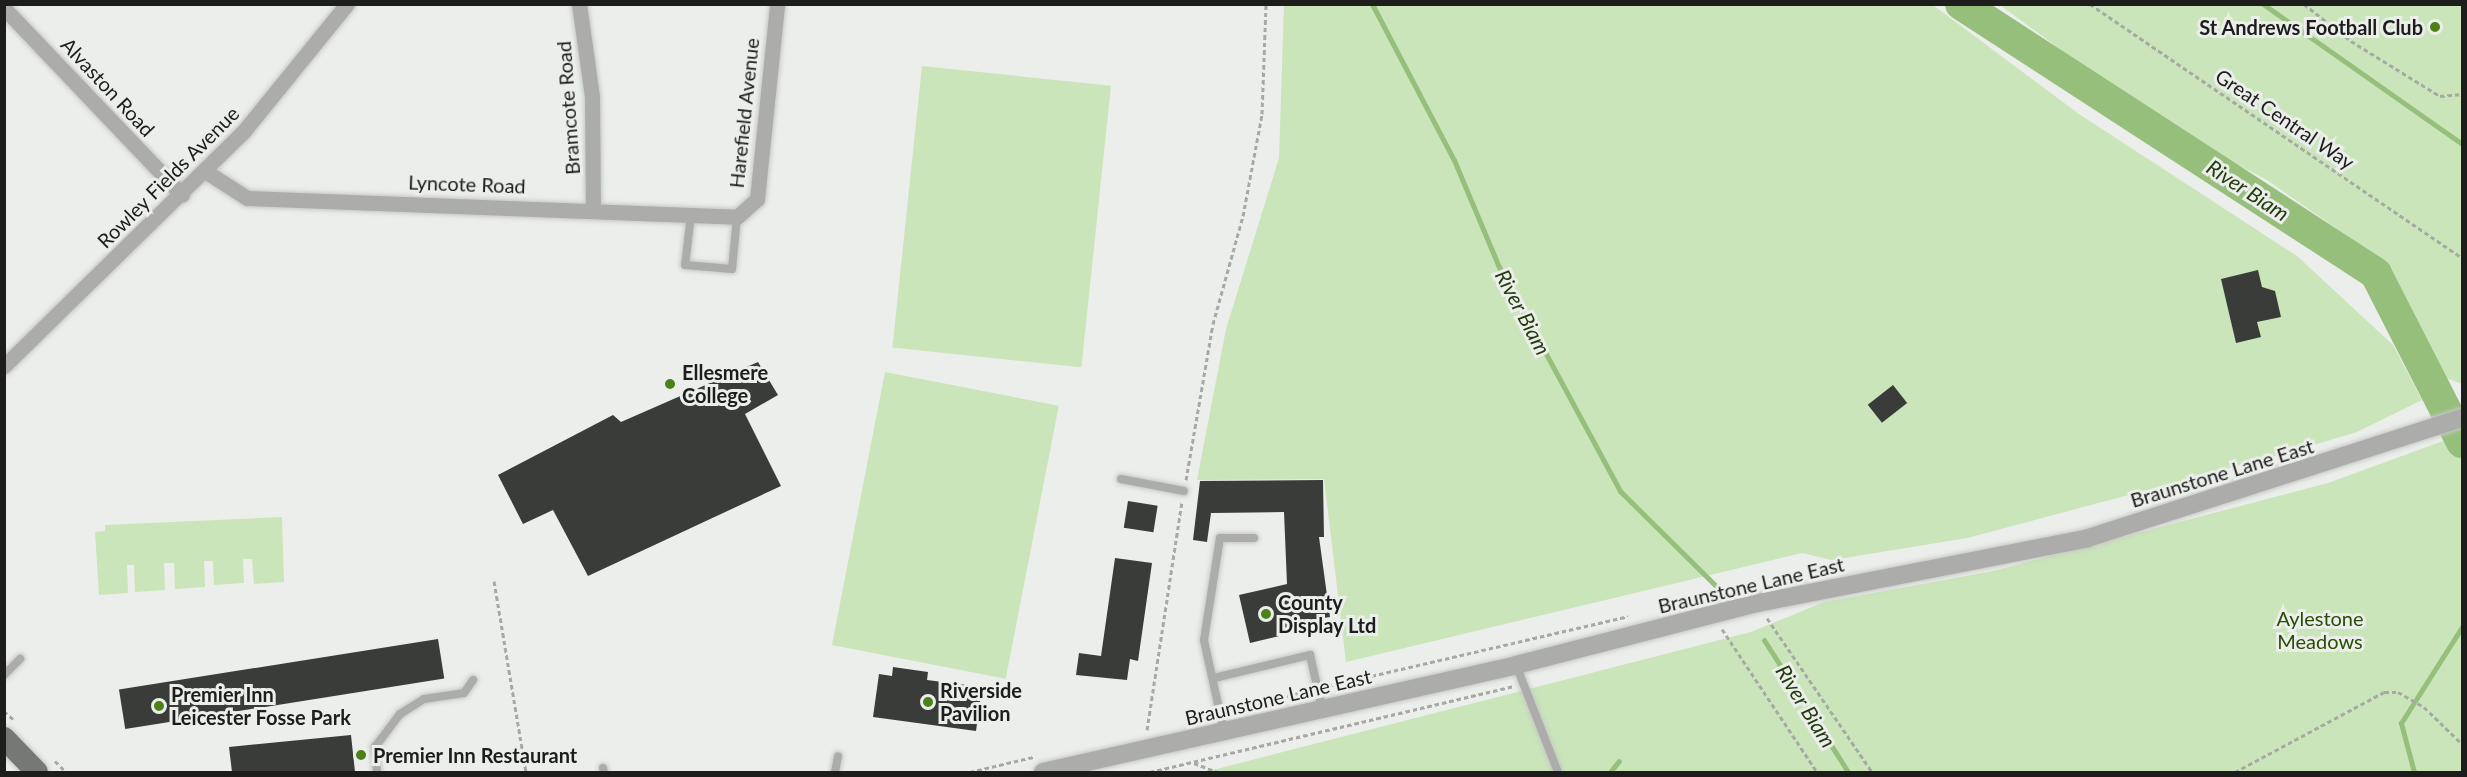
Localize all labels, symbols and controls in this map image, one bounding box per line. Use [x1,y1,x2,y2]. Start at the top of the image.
place label: St Andrews Football Club [2199,15,2423,39]
marker: St Andrews Football Club [2428,20,2442,34]
street label: Alvaston Road [56,33,160,141]
street label: Harefield Avenue [724,36,764,190]
street label: Bramcote Road [551,40,585,176]
street label: Great Central Way [2211,64,2359,174]
street label: Rowley Fields Avenue [92,101,244,253]
water label: River Biam [2202,154,2294,226]
street label: Lyncote Road [408,170,526,198]
water label: River Biam [1490,265,1556,359]
place label: Ellesmere College [682,360,768,407]
marker: Ellesmere College [663,377,677,391]
street label: Braunstone Lane East [2128,434,2316,512]
street label: Braunstone Lane East [1656,552,1846,618]
place label: County Display Ltd [1278,590,1377,637]
marker: County Display Ltd [1259,607,1273,621]
park label: Aylestone Meadows [2276,607,2364,654]
water label: River Biam [1771,660,1841,752]
street label: Braunstone Lane East [1183,664,1373,730]
place label: Riverside Pavilion [940,678,1022,725]
place label: Premier Inn Leicester Fosse Park [171,682,351,729]
marker: Riverside Pavilion [921,695,935,709]
marker: Premier Inn Leicester Fosse Park [152,699,166,713]
place label: Premier Inn Restaurant [373,743,578,767]
marker: Premier Inn Restaurant [354,748,368,762]

